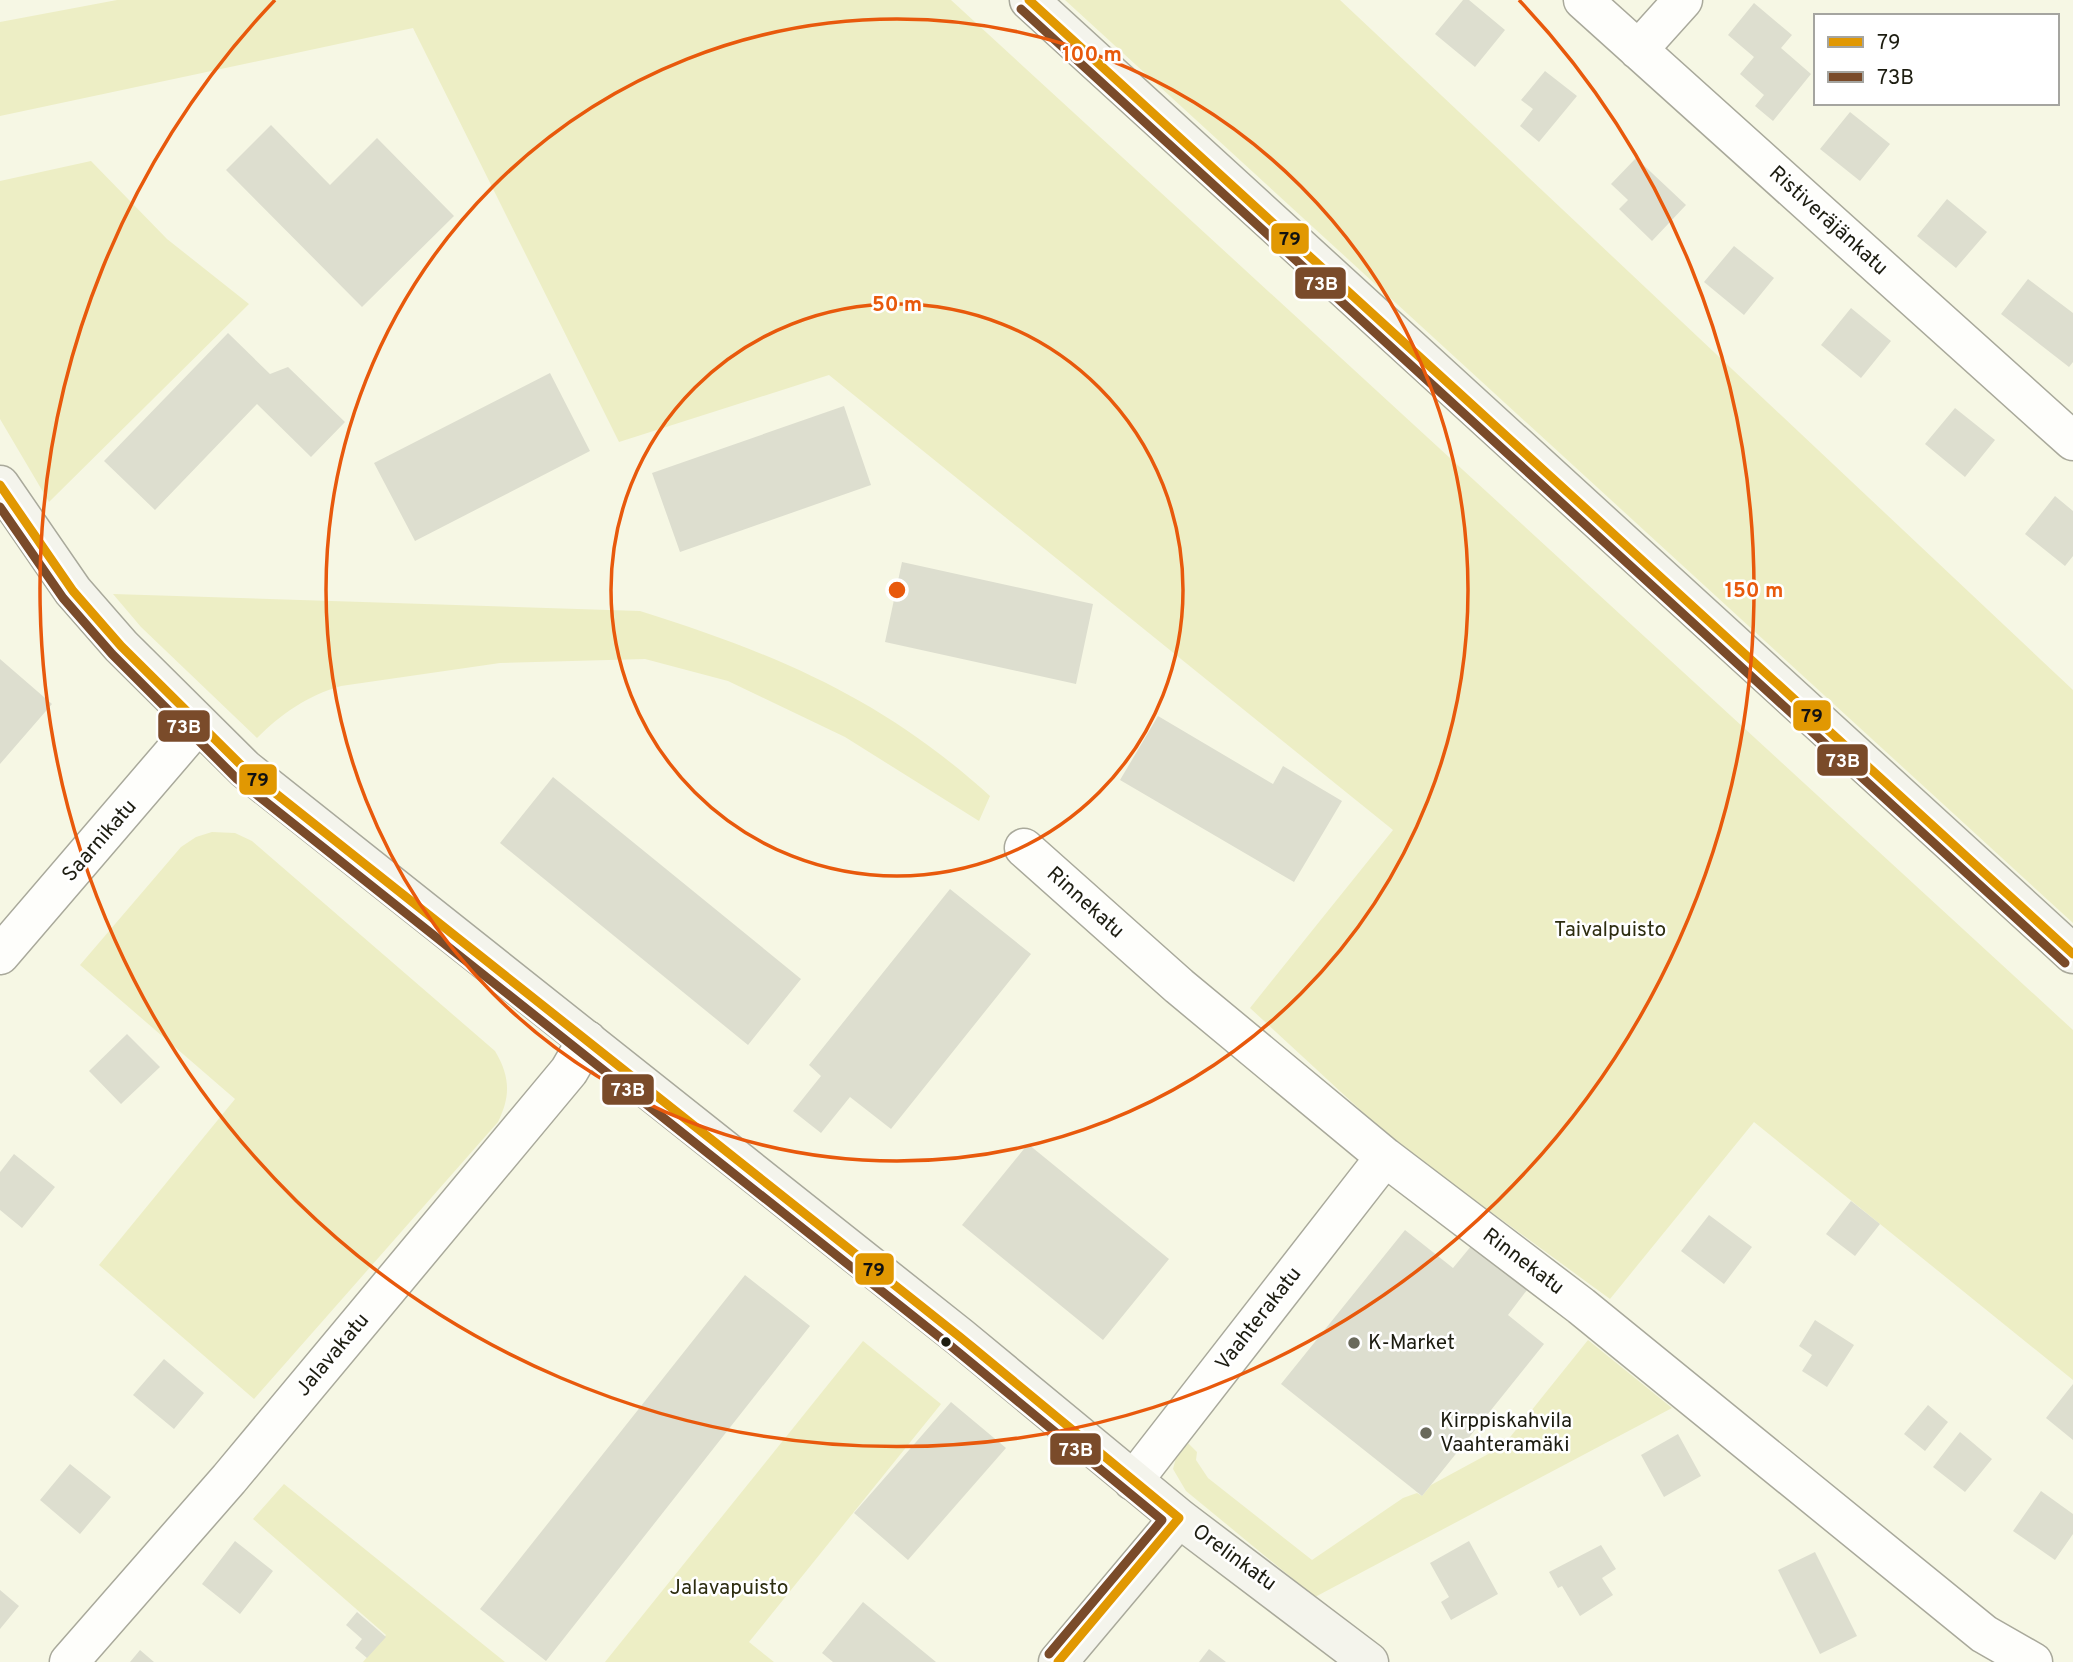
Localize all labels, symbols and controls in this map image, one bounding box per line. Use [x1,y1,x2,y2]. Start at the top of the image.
legend [1814,14,2059,105]
text: 79 [1877,30,1901,57]
text: 100 m [1062,42,1122,69]
text: 73B [1877,65,1914,92]
street label: Ristiveräjänkatu [1763,160,1893,282]
line badge: 79 [1270,222,1310,255]
text: 79 [1279,228,1301,252]
line badge: 73B [1294,266,1347,300]
text: 73B [1304,273,1338,297]
text: 50 m [872,292,922,319]
centre of rings [885,578,909,602]
text: 150 m [1725,578,1783,605]
line badge: 79 [1792,699,1832,732]
text: 79 [1801,705,1823,729]
line badge: 73B [157,709,211,743]
text: 73B [167,716,201,740]
line badge: 73B [1816,743,1869,777]
text: 73B [1826,750,1860,774]
line badge: 79 [238,763,278,796]
text: 79 [247,769,269,793]
street label: Saarnikatu [57,794,143,888]
street label: Rinnekatu [1041,861,1129,945]
park label: Taivalpuisto [1554,917,1666,944]
line badge: 73B [601,1073,655,1106]
text: 73B [611,1079,645,1103]
street label: Rinnekatu [1477,1223,1569,1301]
line badge: 79 [854,1252,895,1286]
text: 79 [863,1259,885,1283]
street label: Vaahterakatu [1210,1262,1308,1376]
street label: Jalavakatu [290,1308,376,1402]
place label: K-Market [1368,1330,1455,1357]
unlabelled marker [939,1335,953,1349]
marker: K-Market [1346,1335,1362,1351]
place label: Kirppiskahvila Vaahteramäki [1440,1408,1572,1459]
marker: Kirppiskahvila Vaahteramäki [1418,1425,1434,1441]
line badge: 73B [1049,1432,1102,1466]
text: 73B [1059,1439,1093,1463]
street label: Orelinkatu [1187,1518,1281,1598]
park label: Jalavapuisto [670,1575,788,1602]

